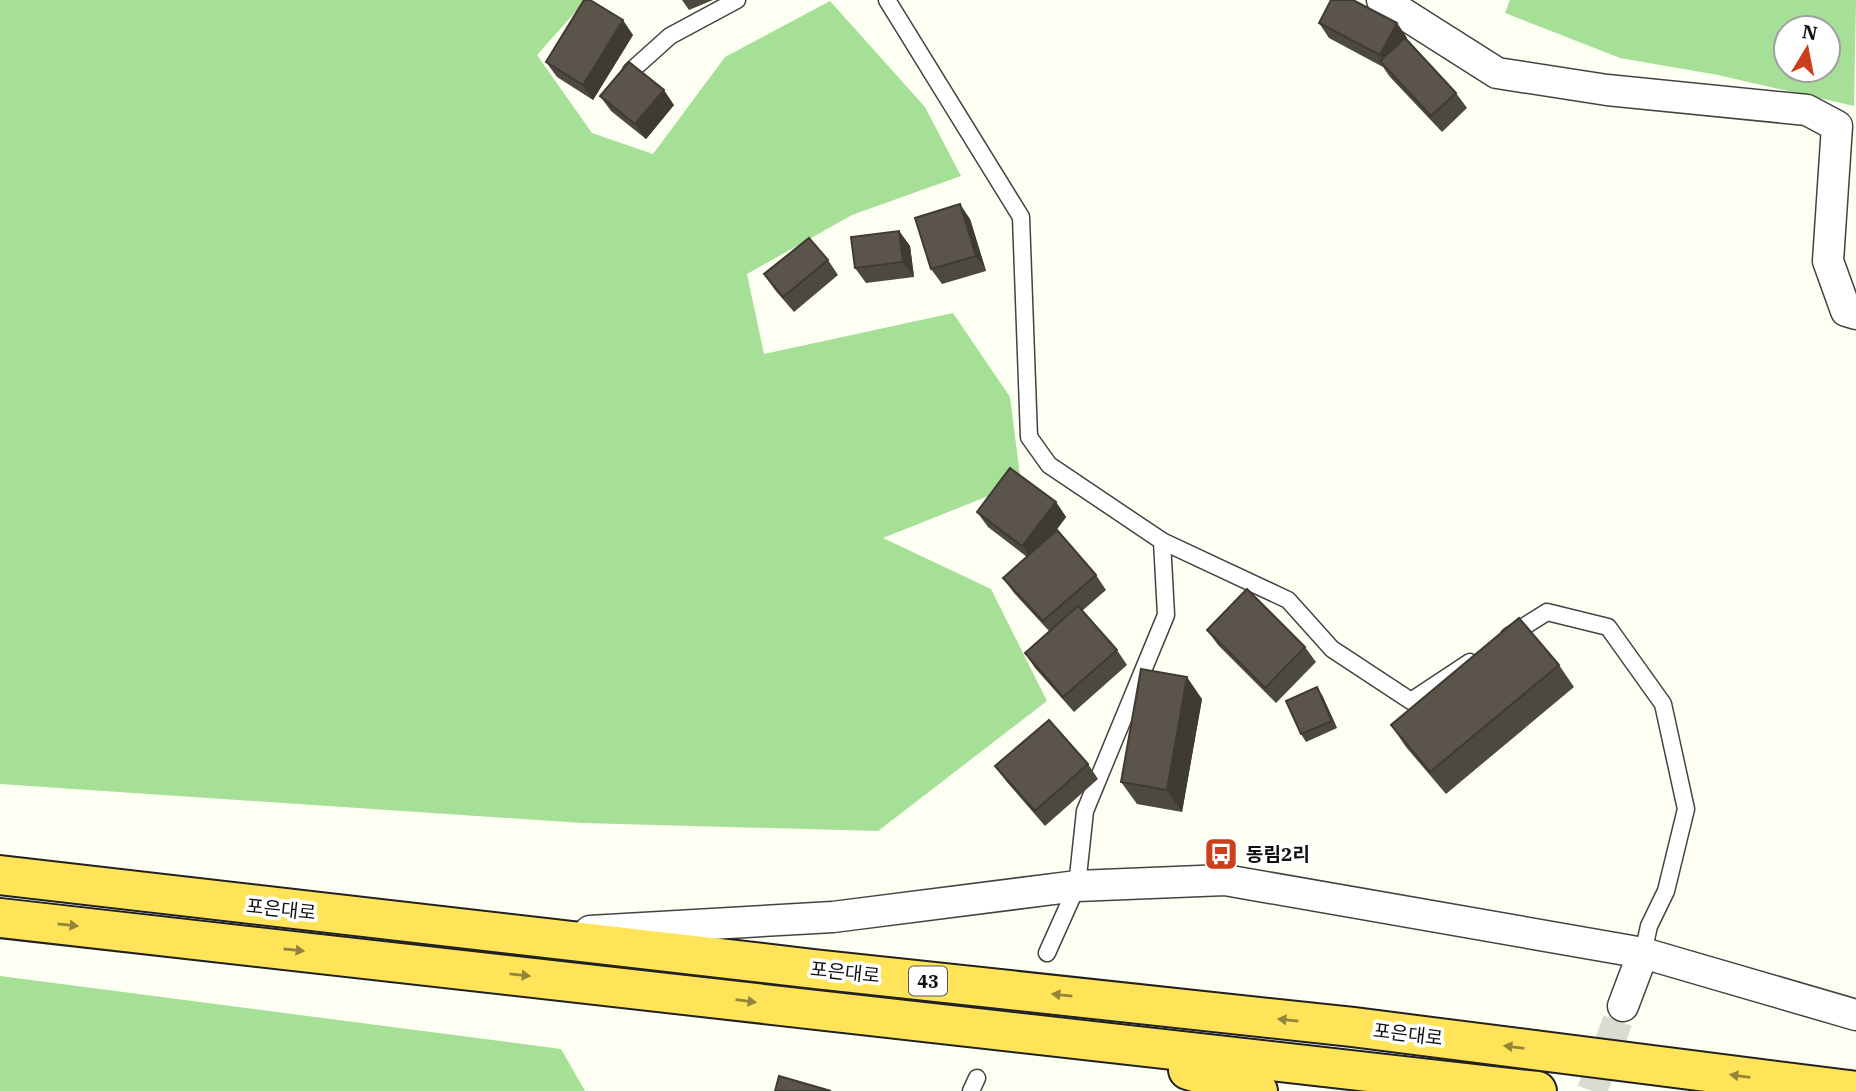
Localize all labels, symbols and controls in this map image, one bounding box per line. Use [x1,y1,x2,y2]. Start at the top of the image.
north arrow [1772,14,1842,84]
text: N [1800,19,1819,45]
bus stop icon: 동림2리 [1202,835,1240,873]
place label: 동림2리 [1246,842,1310,866]
street label: 포은대로 [245,893,317,925]
one-way arrow [57,920,79,931]
one-way arrow [283,945,305,956]
street label: 포은대로 [809,956,881,988]
road number: 43 [909,966,947,996]
one-way arrow [509,970,531,981]
one-way arrow [1051,990,1073,1001]
one-way arrow [735,996,757,1007]
one-way arrow [1277,1014,1299,1025]
street label: 포은대로 [1372,1018,1444,1050]
one-way arrow [1503,1041,1525,1052]
one-way arrow [1729,1070,1751,1081]

